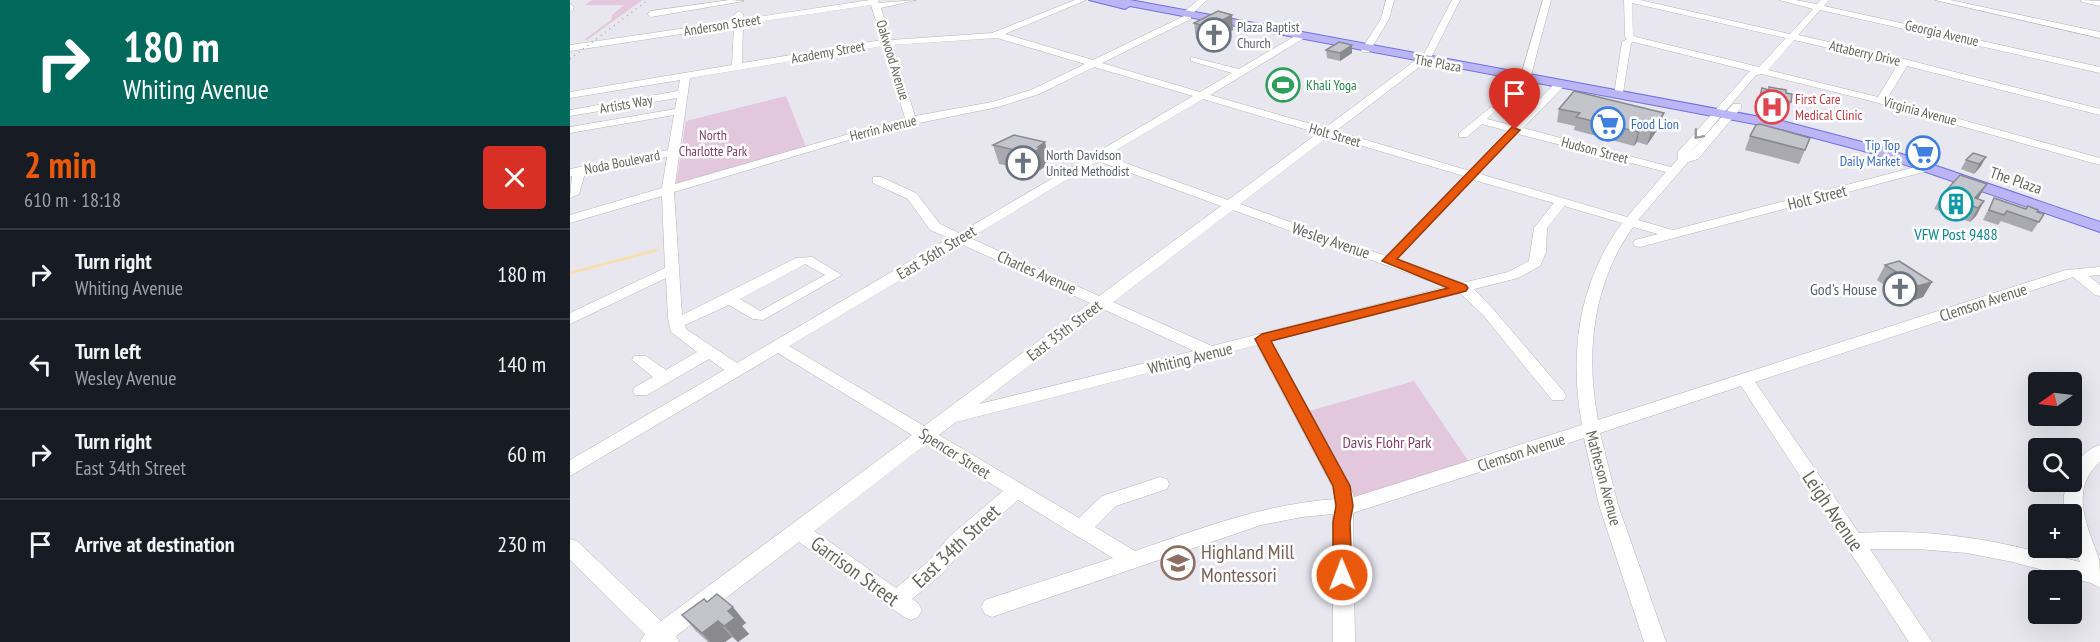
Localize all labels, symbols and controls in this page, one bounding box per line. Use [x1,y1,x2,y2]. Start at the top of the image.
street label: Anderson Street [682,10,762,40]
street label: Georgia Avenue [1903,16,1981,50]
church icon: Plaza Baptist Church [1196,17,1232,53]
street label: Oakwood Avenue [872,18,914,103]
place label: Plaza Baptist Church [1237,18,1300,52]
text: 180 m [123,19,220,74]
icon: right [24,24,102,102]
street label: Attaberry Drive [1828,36,1903,70]
street label: Academy Street [790,37,867,67]
street label: The Plaza [1413,50,1463,76]
sports icon: Khali Yoga [1265,67,1301,103]
pin [1489,68,1540,130]
text: Whiting Avenue [123,72,269,106]
place label: Khali Yoga [1306,76,1357,94]
icon: arrive [1498,77,1531,110]
hospital icon: First Care Medical Clinic [1754,89,1790,125]
street label: Artists Way [598,90,655,118]
place label: First Care Medical Clinic [1795,90,1863,124]
street label: Virginia Avenue [1880,92,1959,129]
supermarket icon: Food Lion [1590,106,1626,142]
street label: Herrin Avenue [848,111,918,145]
place label: Food Lion [1631,115,1679,133]
street label: Holt Street [1307,119,1363,151]
park label: North Charlotte Park [679,126,748,160]
one-way arrow [1695,128,1706,139]
street label: Hudson Street [1560,132,1631,168]
supermarket icon: Tip Top Daily Market [1905,135,1941,171]
place label: Tip Top Daily Market [1840,136,1900,170]
text: 2 min [24,141,97,188]
church icon: North Davidson United Methodist [1005,145,1041,181]
button: close [483,146,546,209]
street label: Noda Boulevard [583,146,661,178]
place label: North Davidson United Methodist [1046,146,1130,180]
street label: The Plaza [1987,162,2045,198]
street label: Holt Street [1785,180,1849,214]
building icon: VFW Post 9488 [1938,186,1974,222]
text: 610 m · 18:18 [24,187,121,213]
street label: Wesley Avenue [1289,217,1373,263]
street label: East 36th Street [893,220,980,283]
place label: VFW Post 9488 [1913,224,1998,244]
street label: Charles Avenue [994,246,1080,298]
text: Turn right [75,247,152,275]
icon: right [24,258,57,291]
text: 180 m [497,260,546,288]
church icon: God's House [1882,271,1918,307]
text: Whiting Avenue [75,275,183,301]
street label: Clemson Avenue [1937,278,2029,326]
place label: God's House [1810,279,1877,299]
street label: East 35th Street [1023,295,1106,365]
text: Turn left [75,337,141,365]
street label: Whiting Avenue [1146,338,1234,378]
icon: left [24,348,57,381]
text: 140 m [497,350,546,378]
text: Wesley Avenue [75,365,177,391]
north arrow [2028,372,2082,426]
map controls [2028,372,2082,624]
street label: Spencer Street [916,423,995,483]
text: Turn right [75,427,152,455]
street label: Clemson Avenue [1475,428,1567,476]
street label: Matheson Avenue [1582,428,1626,528]
park label: Davis Flohr Park [1342,432,1432,452]
icon: right [24,438,57,471]
button: search [2028,438,2082,492]
text: 60 m [507,440,546,468]
text: East 34th Street [75,455,186,481]
street label: Leigh Avenue [1797,466,1869,556]
street label: East 34th Street [907,498,1006,593]
button: + [2028,504,2082,558]
icon: arrive [24,528,57,561]
text: Arrive at destination [75,530,235,558]
text: 230 m [497,530,546,558]
street label: Garrison Street [806,530,905,612]
place label: Highland Mill Montessori [1201,539,1295,588]
position arrow [1310,543,1374,607]
school or university icon: Highland Mill Montessori [1160,545,1196,581]
button: − [2028,570,2082,624]

